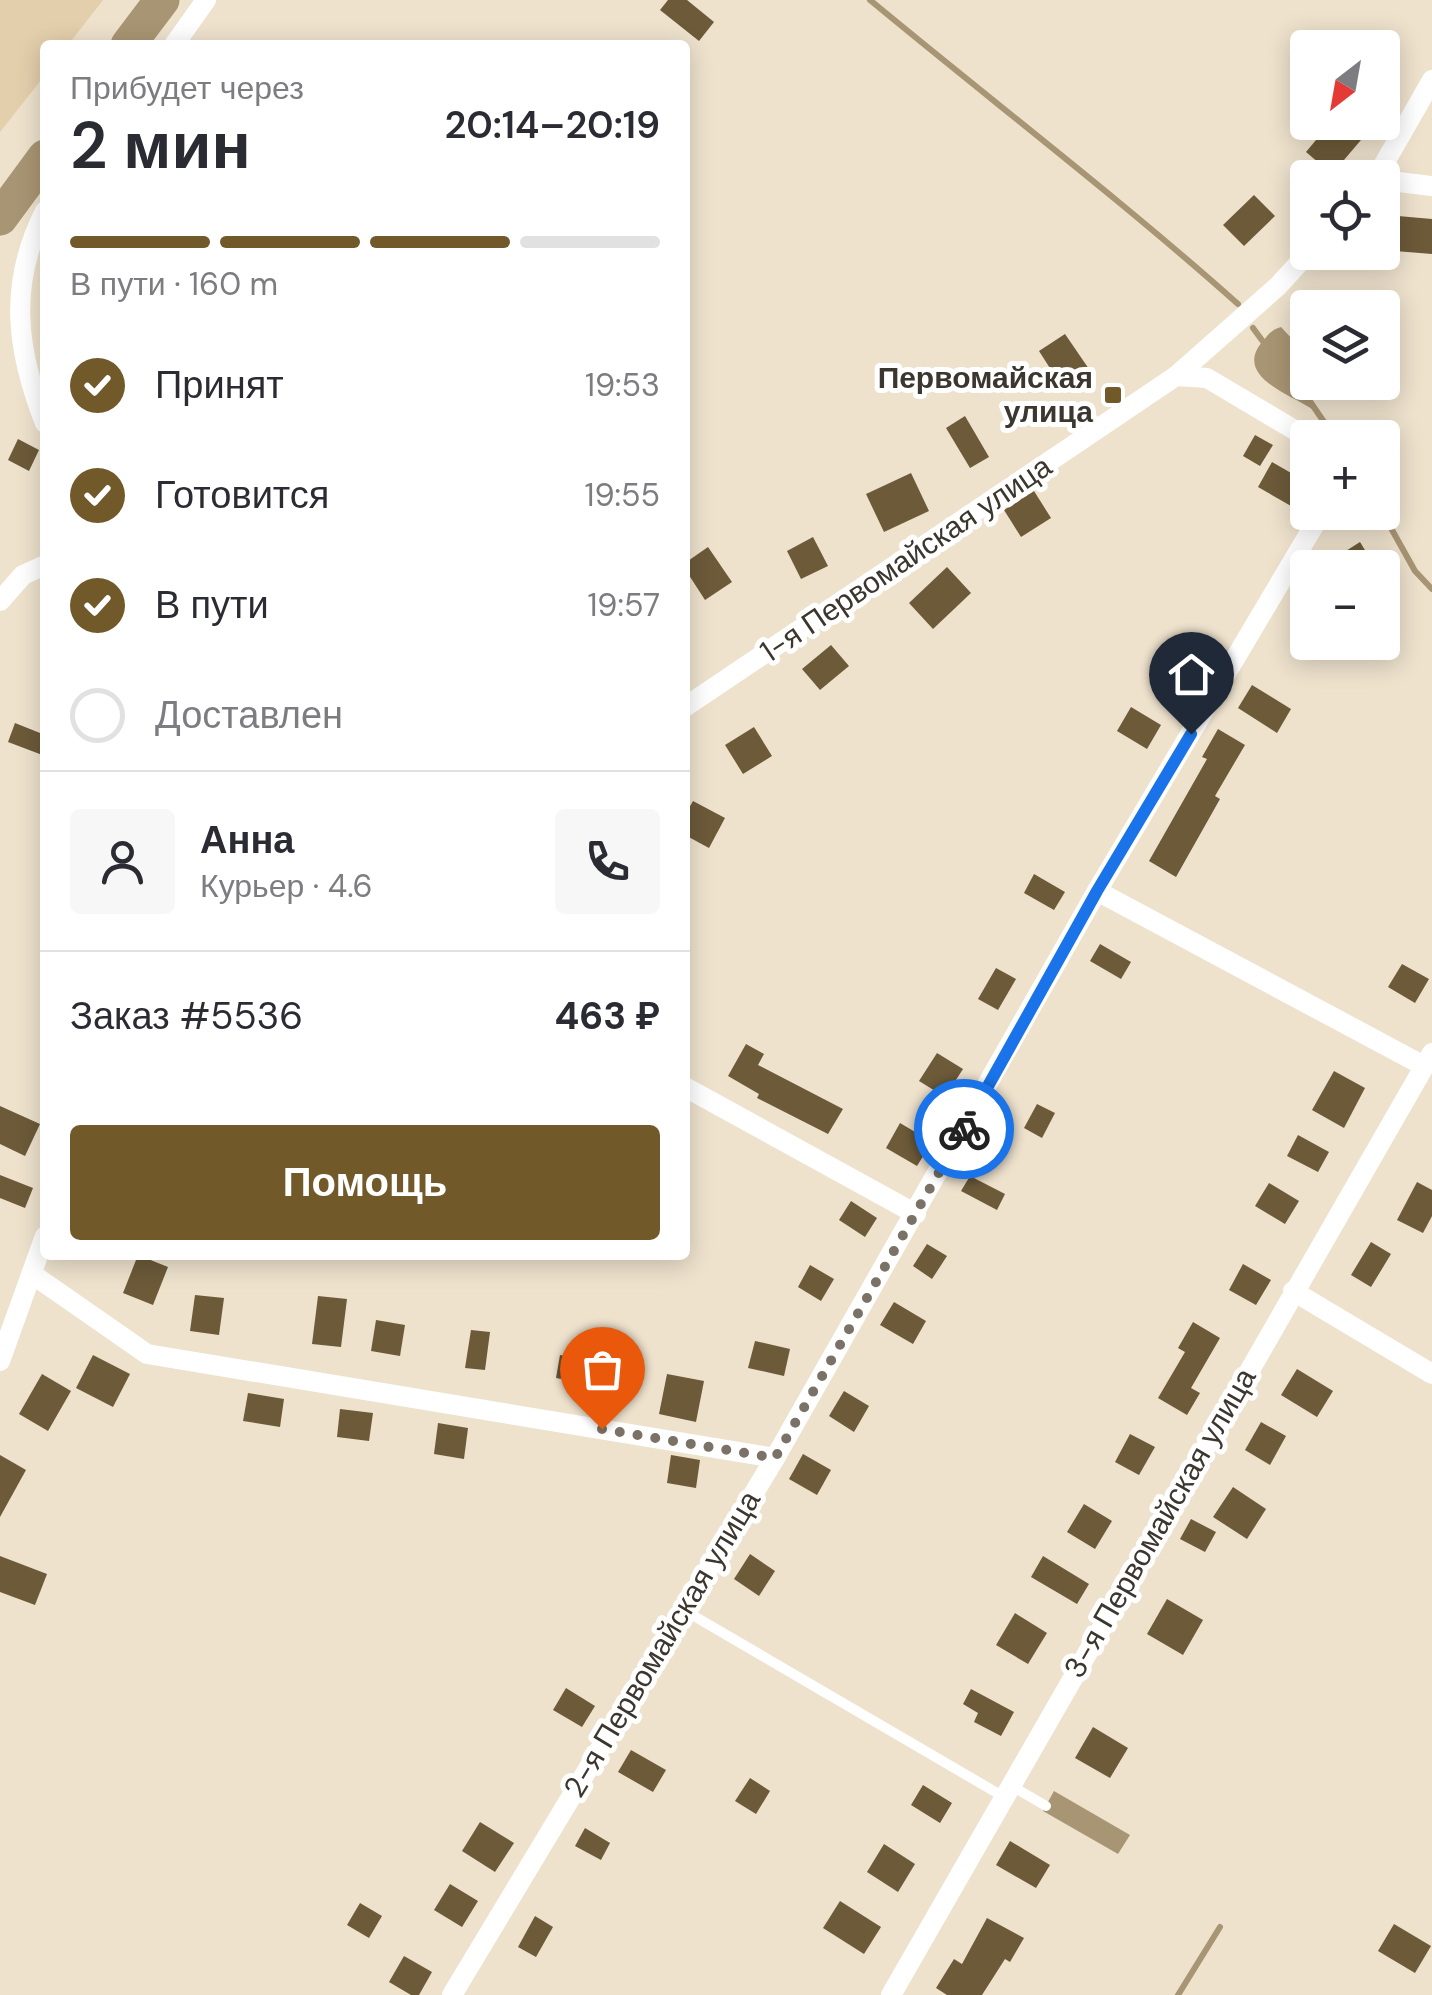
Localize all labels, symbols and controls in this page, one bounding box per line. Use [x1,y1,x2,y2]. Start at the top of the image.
north arrow [1290,30,1400,140]
map controls [1290,30,1400,660]
text: Прибудет через [70,67,304,109]
text: 20:14–20:19 [444,100,660,150]
text: 2 мин [70,104,251,188]
button: locate [1290,160,1400,270]
text: В пути · 160 m [70,263,278,305]
button: layers [1290,290,1400,400]
icon: check [70,358,125,413]
place label: Первомайская улица [878,358,1093,431]
text: Принят [155,360,284,410]
text: 19:53 [585,364,660,406]
marker: Первомайская улица [1102,384,1124,406]
button: + [1290,420,1400,530]
street label: 1-я Первомайская улица [753,446,1059,671]
icon: check [70,468,125,523]
text: Готовится [155,470,329,520]
text: 19:55 [584,474,660,516]
button: − [1290,550,1400,660]
icon: check [70,578,125,633]
text: В пути [155,580,269,630]
text: 19:57 [587,584,660,626]
pin [1149,632,1234,735]
icon: home [1164,647,1219,702]
text: Доставлен [155,690,343,740]
button: person [70,809,175,914]
button: phone [555,809,660,914]
text: Анна [200,815,294,865]
text: Курьер · 4.6 [200,865,373,907]
text: Заказ #5536 [70,991,303,1041]
text: 463 ₽ [555,991,660,1041]
courier [914,1079,1014,1179]
icon: bike [937,1102,992,1157]
button: Помощь [70,1125,660,1240]
pin [560,1327,645,1430]
icon: bag [575,1342,630,1397]
street label: 3-я Первомайская улица [1055,1360,1265,1685]
street label: 2-я Первомайская улица [554,1483,769,1804]

